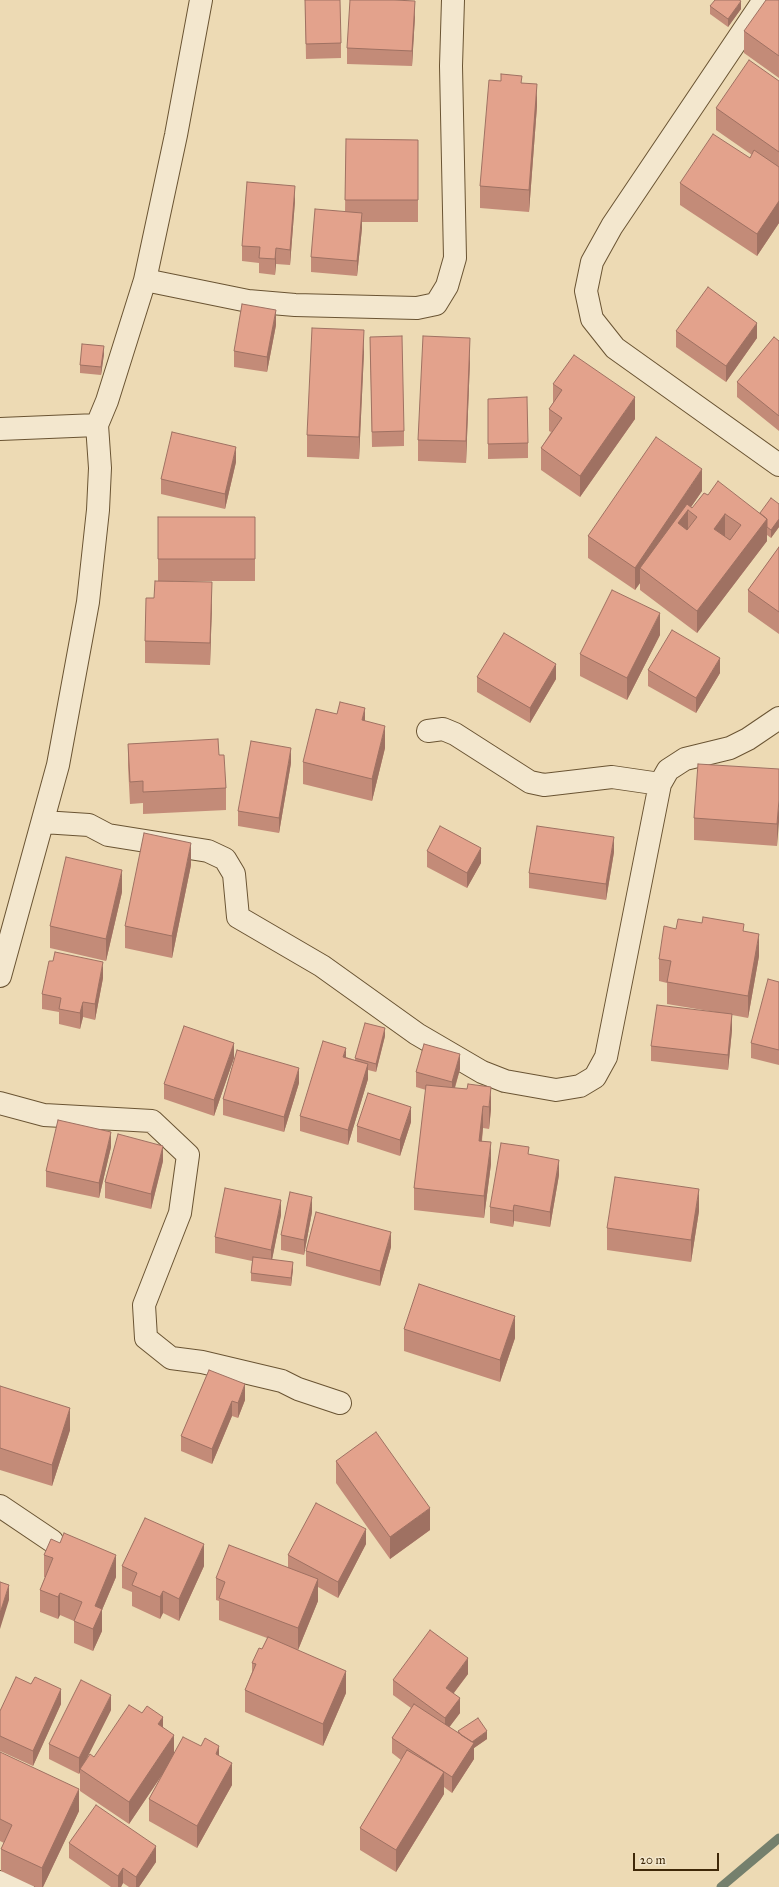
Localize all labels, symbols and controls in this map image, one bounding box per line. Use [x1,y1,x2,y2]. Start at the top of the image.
scale bar [635,1845,721,1871]
text: 20 m [640,1853,666,1867]

